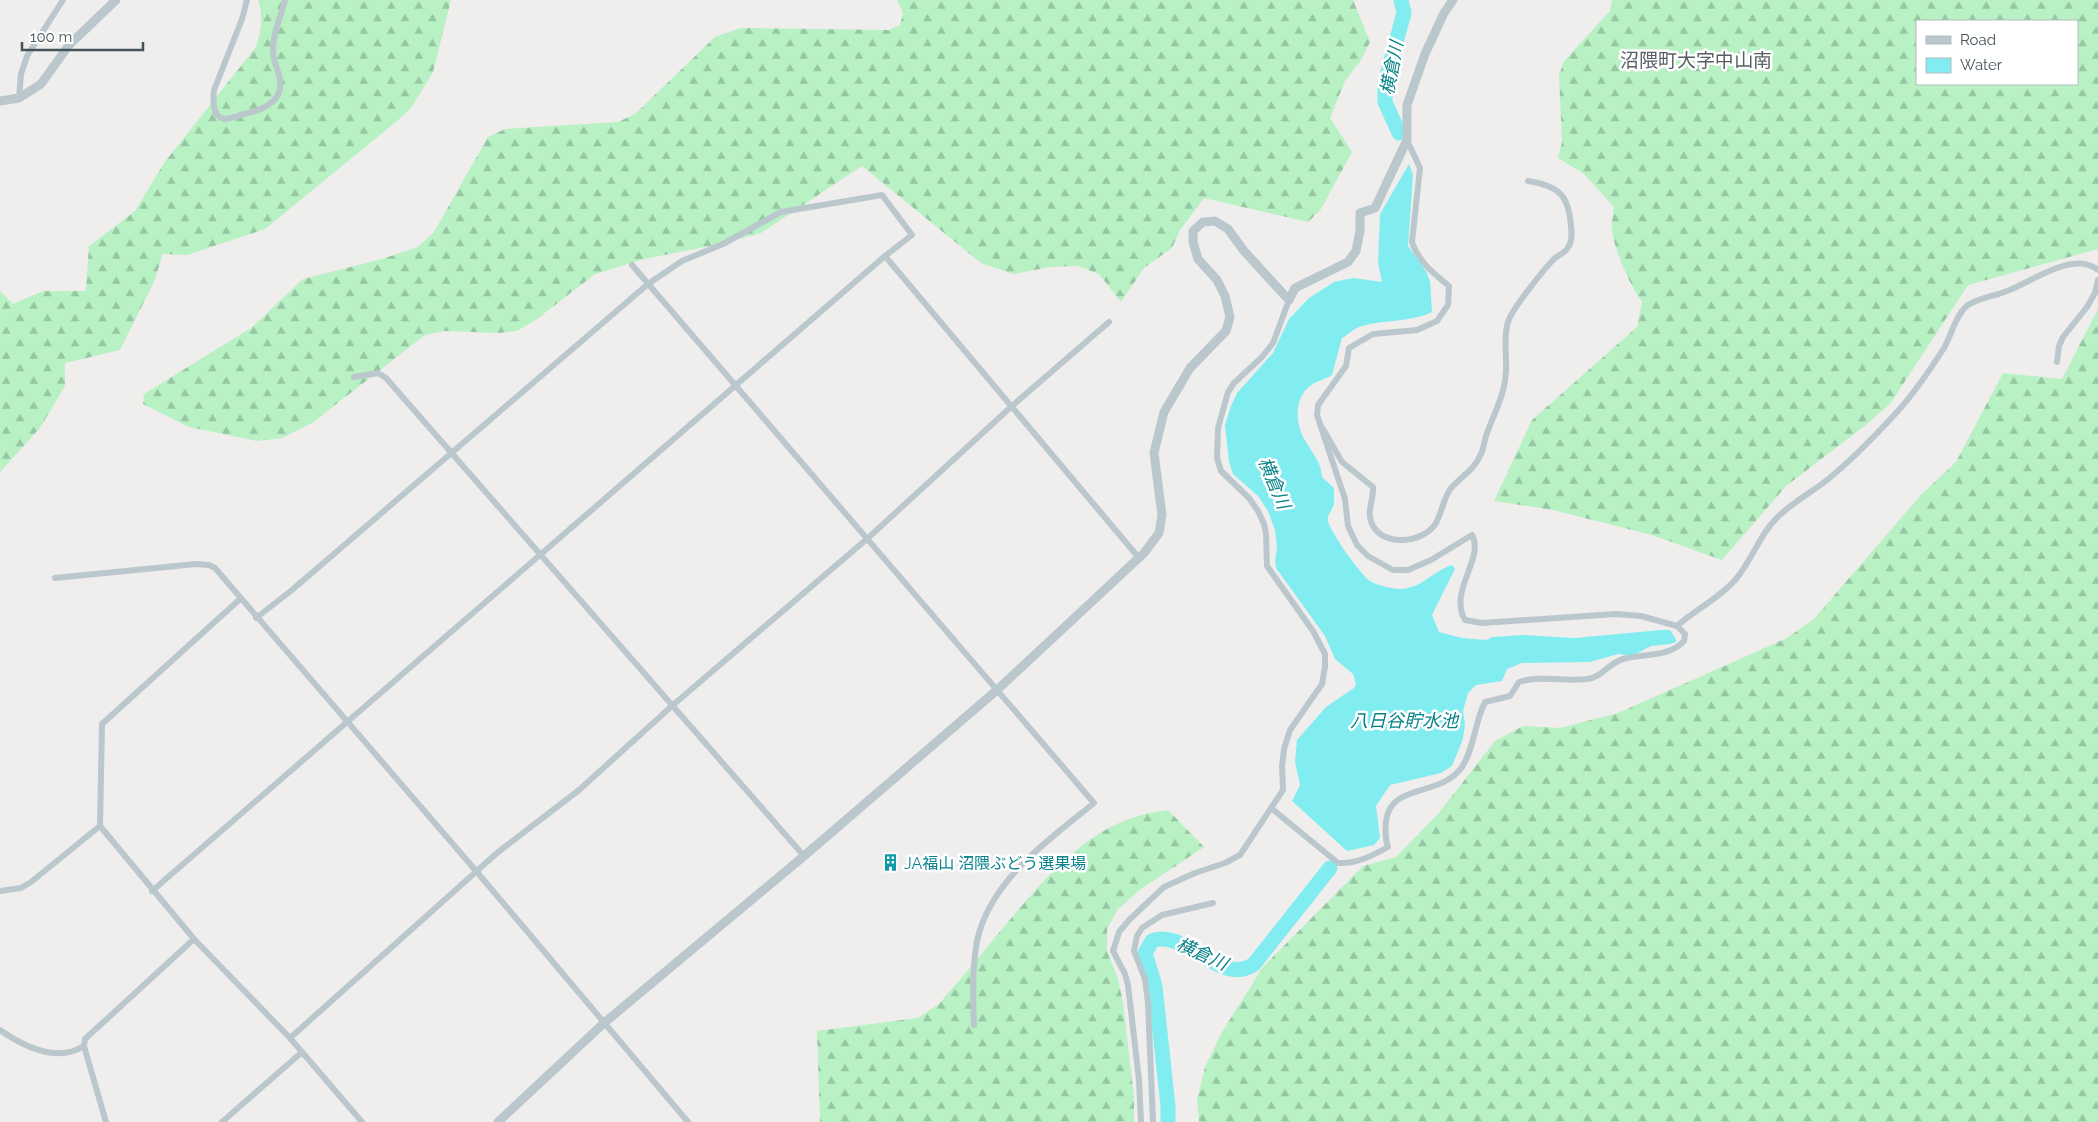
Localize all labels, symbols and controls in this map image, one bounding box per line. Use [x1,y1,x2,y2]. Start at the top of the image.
scale bar [22,20,144,52]
legend [1916,20,2078,85]
text: 100 m [30,28,72,46]
text: Road [1960,31,1996,49]
water label: 横倉川 [1376,37,1407,96]
district label: 沼隈町大字中山南 [1620,49,1772,71]
text: Water [1960,56,2003,74]
water label: 横倉川 [1254,454,1295,514]
water label: 八日谷貯水池 [1350,710,1460,731]
building icon: JA福山 沼隈ぶどう選果場 [880,853,900,873]
place label: JA福山 沼隈ぶどう選果場 [904,854,1086,873]
water label: 横倉川 [1173,933,1233,975]

